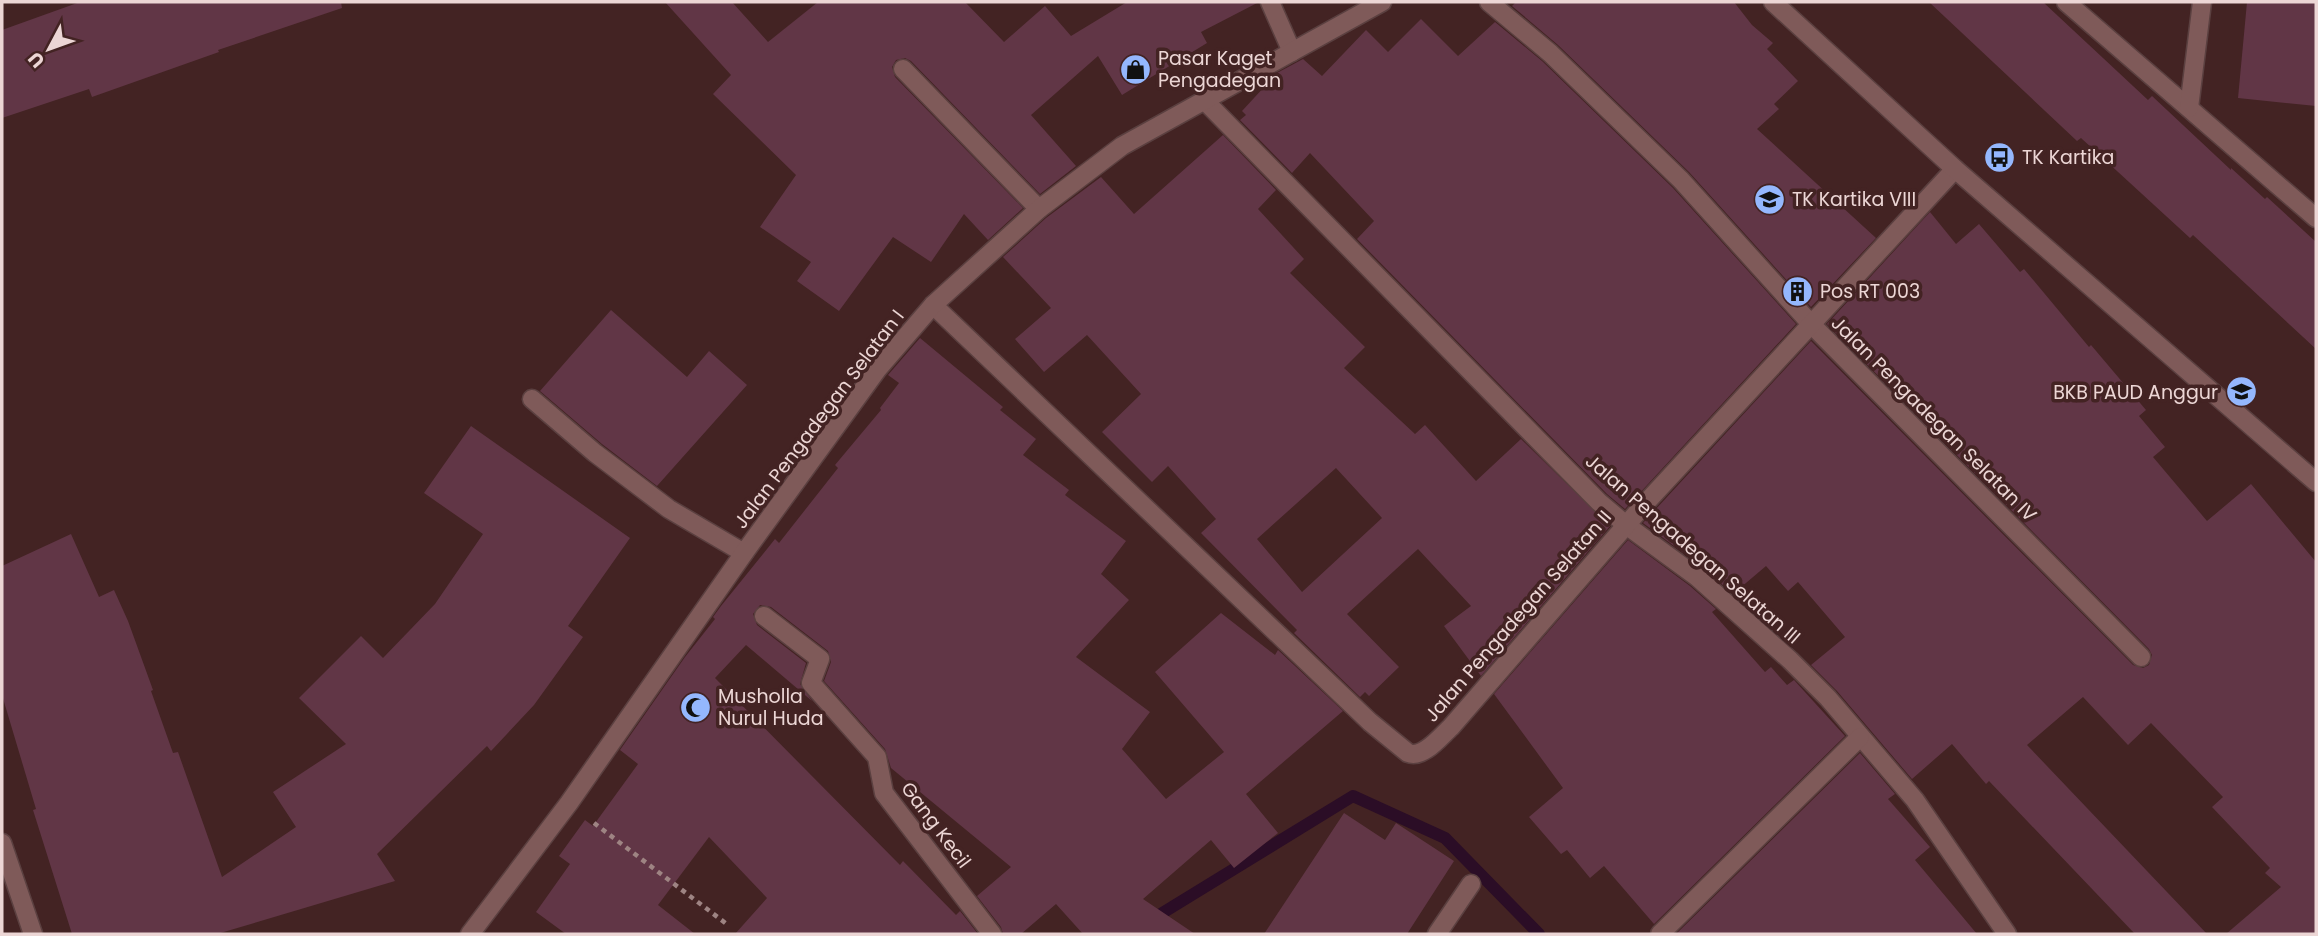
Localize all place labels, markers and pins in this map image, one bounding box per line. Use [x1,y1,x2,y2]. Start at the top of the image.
place label: Pasar Kaget Pengadegan [1158,45,1281,94]
shop icon: Pasar Kaget Pengadegan [1118,52,1152,86]
bus stop icon: TK Kartika [1982,140,2016,174]
place label: TK Kartika [2022,144,2114,171]
school or university icon: TK Kartika VIII [1752,182,1786,216]
place label: TK Kartika VIII [1792,186,1916,213]
building icon: Pos RT 003 [1780,274,1814,308]
place label: Pos RT 003 [1820,278,1920,305]
school or university icon: BKB PAUD Anggur [2224,375,2258,409]
place label: BKB PAUD Anggur [2053,379,2218,406]
place label: Musholla Nurul Huda [718,683,824,732]
mosque icon: Musholla Nurul Huda [678,690,712,724]

